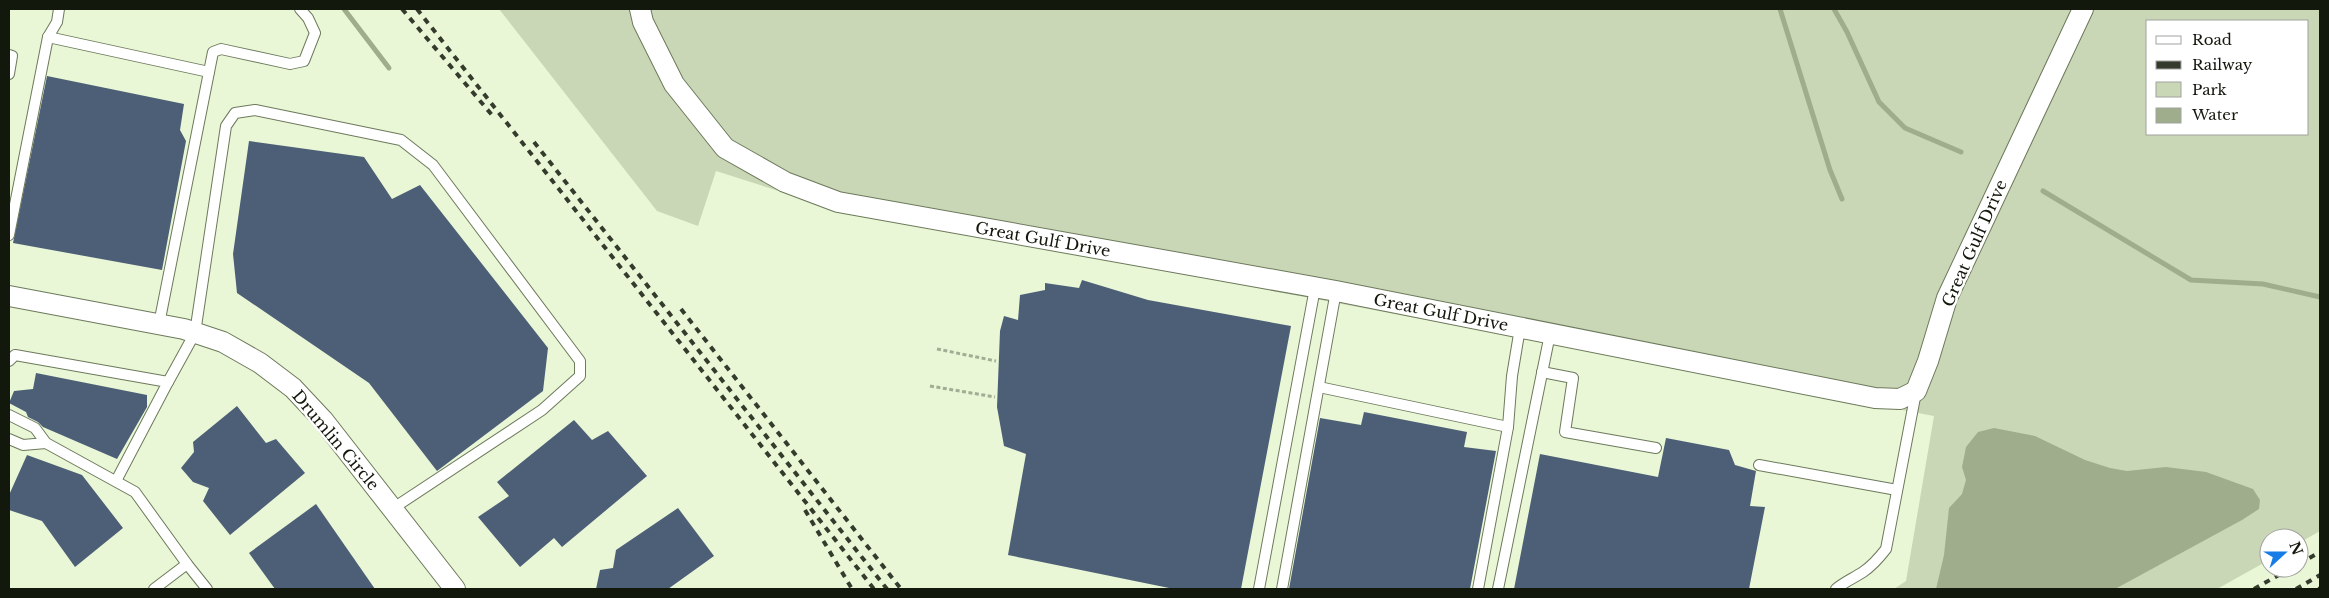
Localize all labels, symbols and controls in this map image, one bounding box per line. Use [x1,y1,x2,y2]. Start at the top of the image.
legend [2146,20,2309,135]
text: Road [2192,30,2232,49]
text: Railway [2192,55,2253,74]
text: Park [2192,80,2228,99]
text: Water [2191,105,2239,124]
street label: Great Gulf Drive [1937,176,2011,310]
street label: Great Gulf Drive [974,217,1112,261]
street label: Great Gulf Drive [1372,289,1510,335]
street label: Drumlin Circle [288,386,384,494]
north arrow [2259,528,2309,578]
text: N [2285,539,2307,558]

